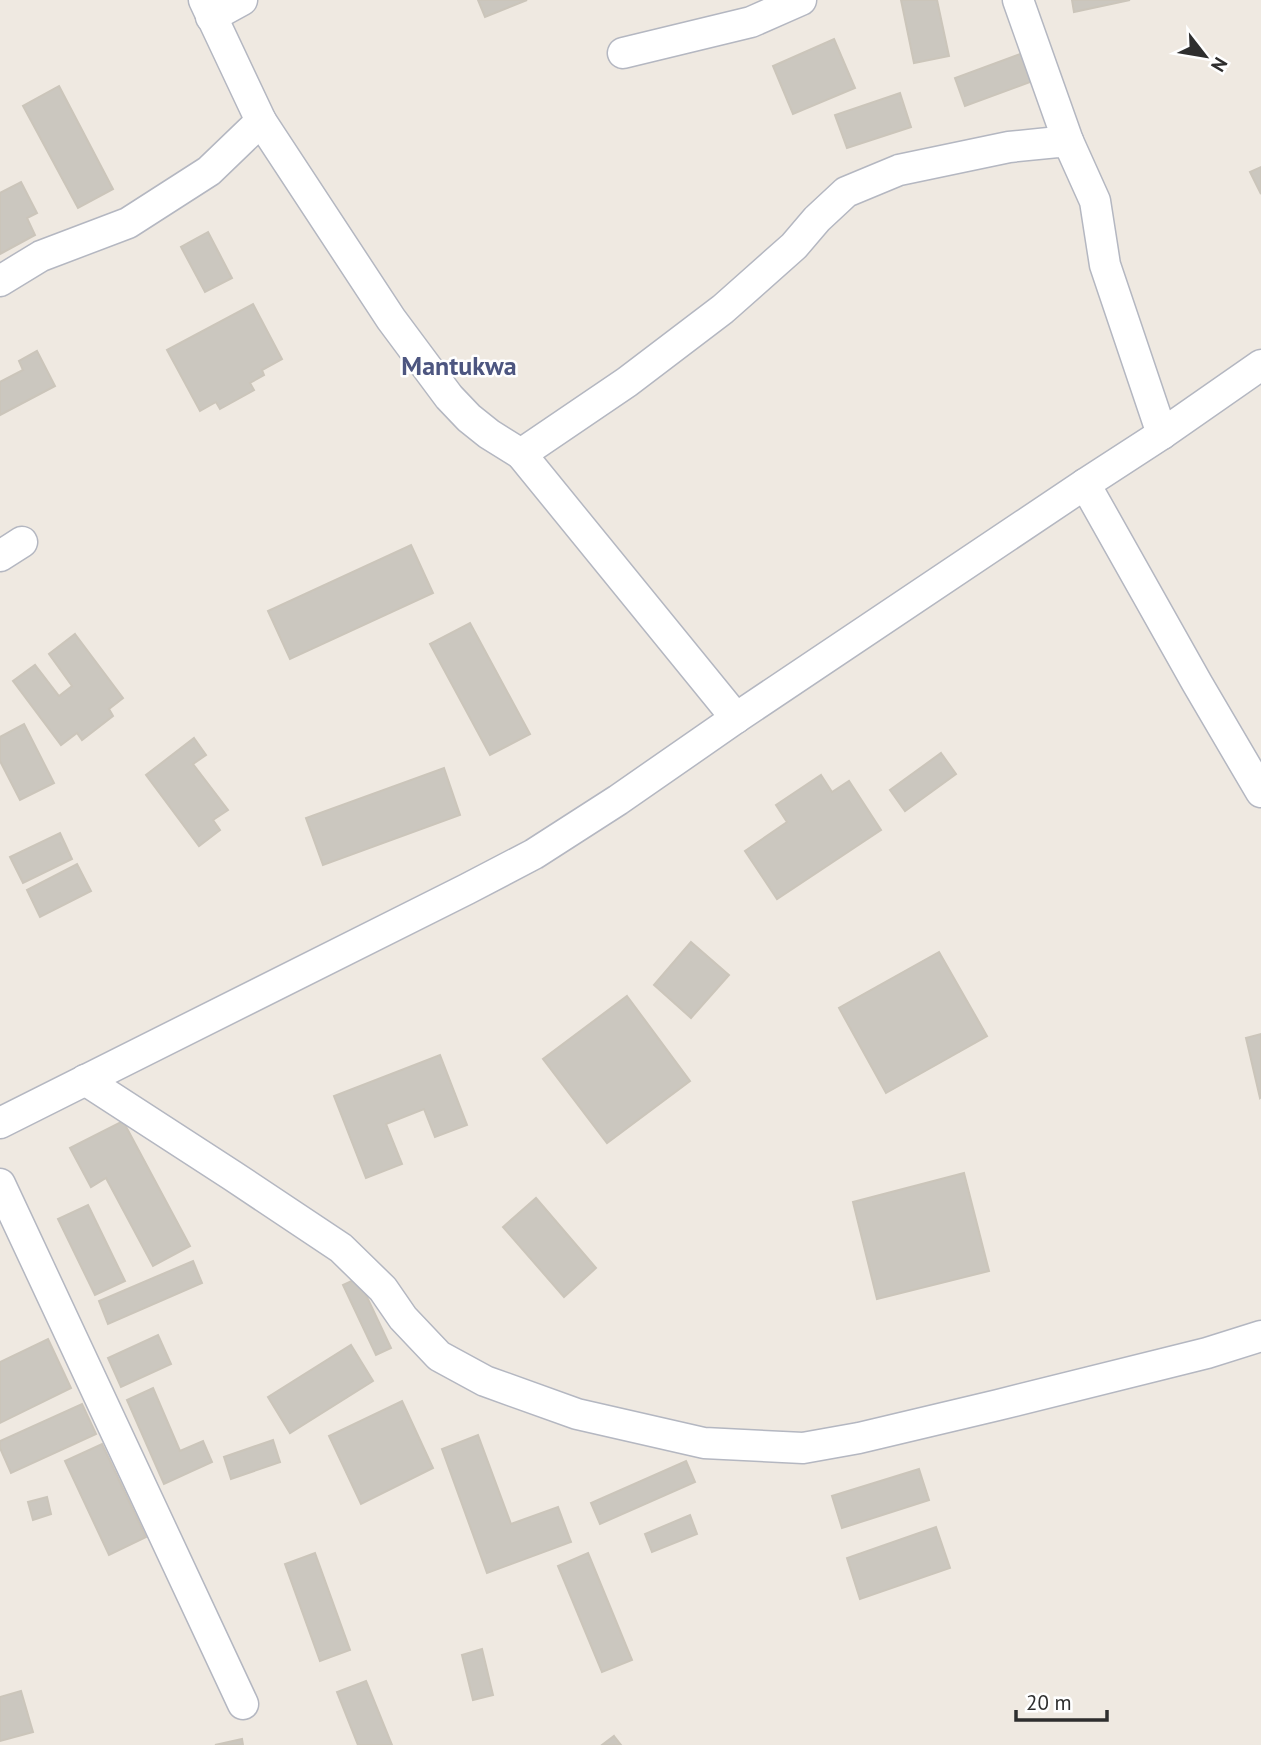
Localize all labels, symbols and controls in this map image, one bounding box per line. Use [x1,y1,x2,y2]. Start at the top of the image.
north arrow [1170,21,1240,91]
text: N [1206,53,1233,76]
district label: Mantukwa [401,349,517,382]
scale bar [1016,1678,1107,1722]
text: 20 m [1026,1689,1072,1716]

